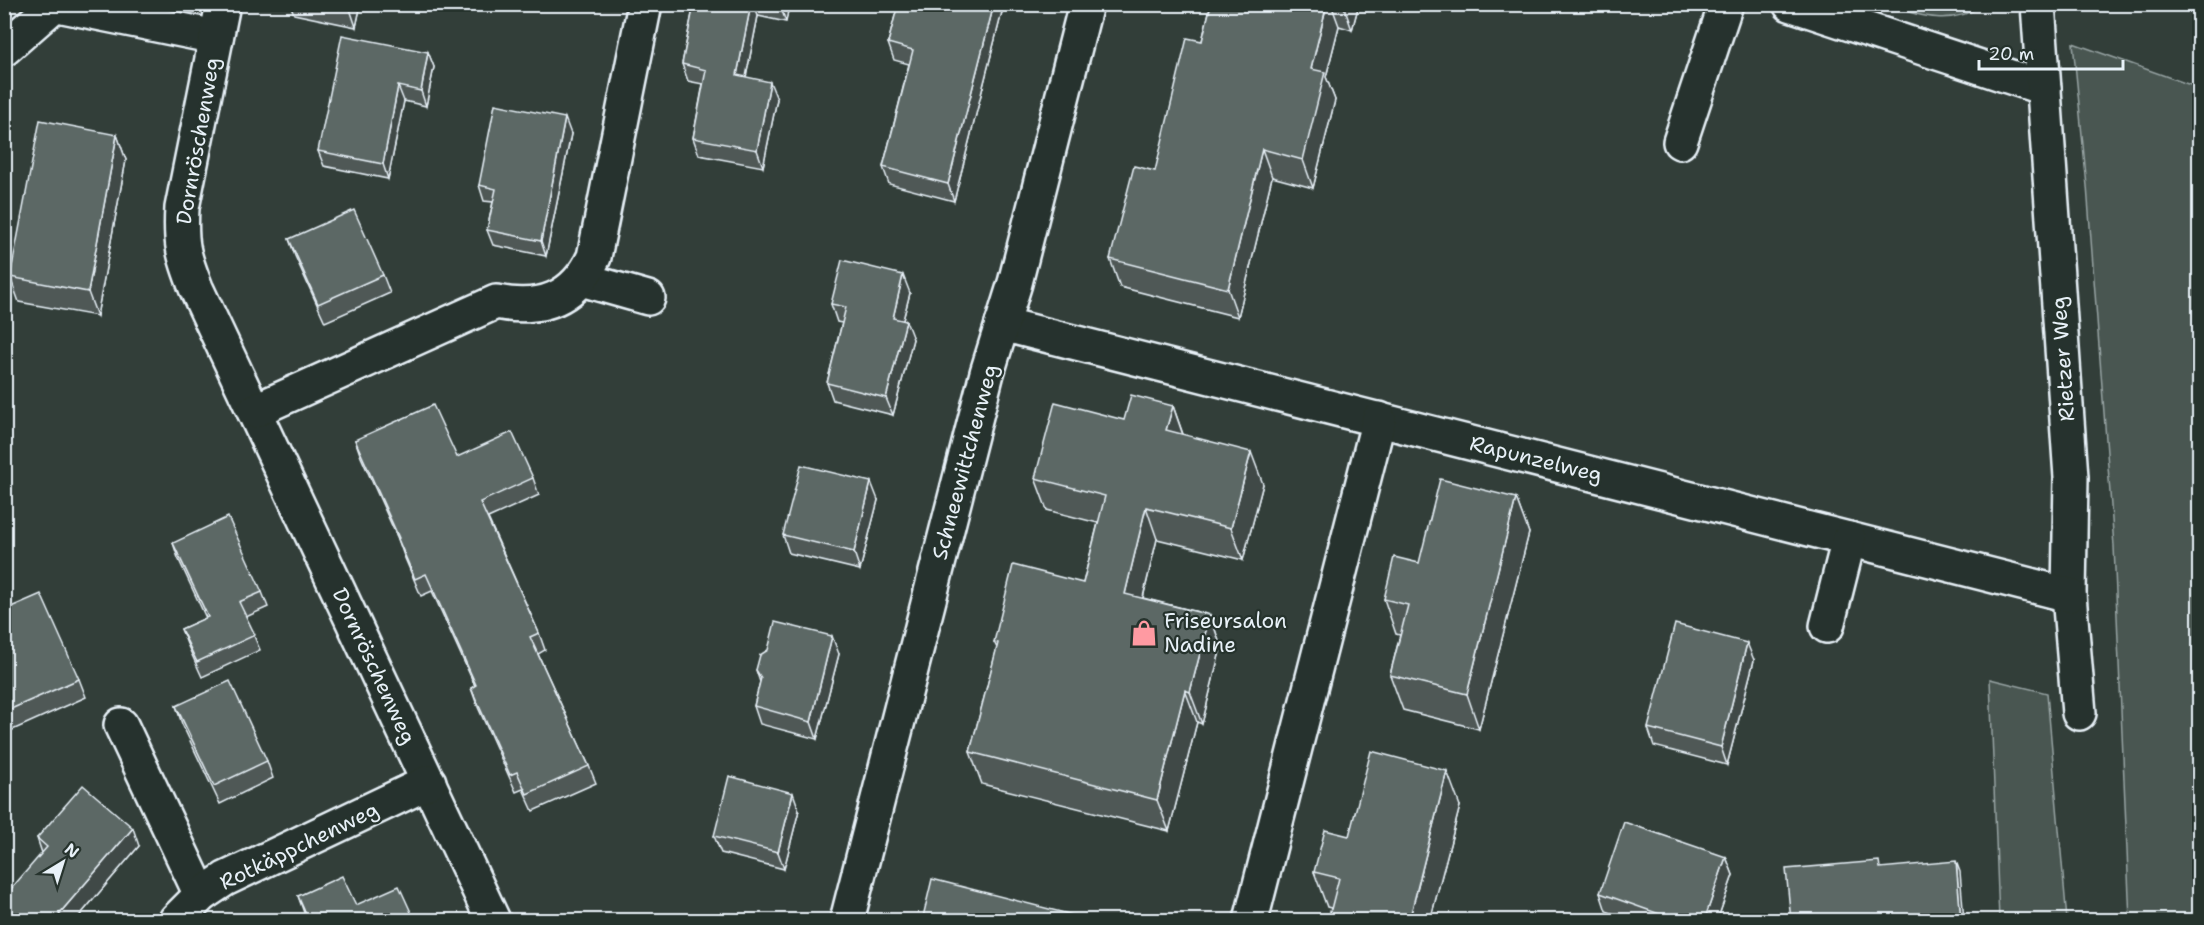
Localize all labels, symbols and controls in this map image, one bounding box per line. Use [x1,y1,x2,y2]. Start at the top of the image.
scale bar [1979,33,2123,71]
text: 20 m [1988,42,2034,66]
street label: Dornröschenweg [170,55,226,227]
street label: Rietzer Weg [2045,296,2081,422]
street label: Schneewittchenweg [925,361,1005,563]
street label: Rapunzelweg [1467,429,1605,489]
street label: Dornröschenweg [326,583,422,749]
place label: Friseursalon Nadine [1164,607,1287,659]
shop icon: Friseursalon Nadine [1129,618,1159,648]
street label: Rotkäppchenweg [215,795,383,897]
north arrow [33,832,93,892]
text: N [60,838,83,863]

